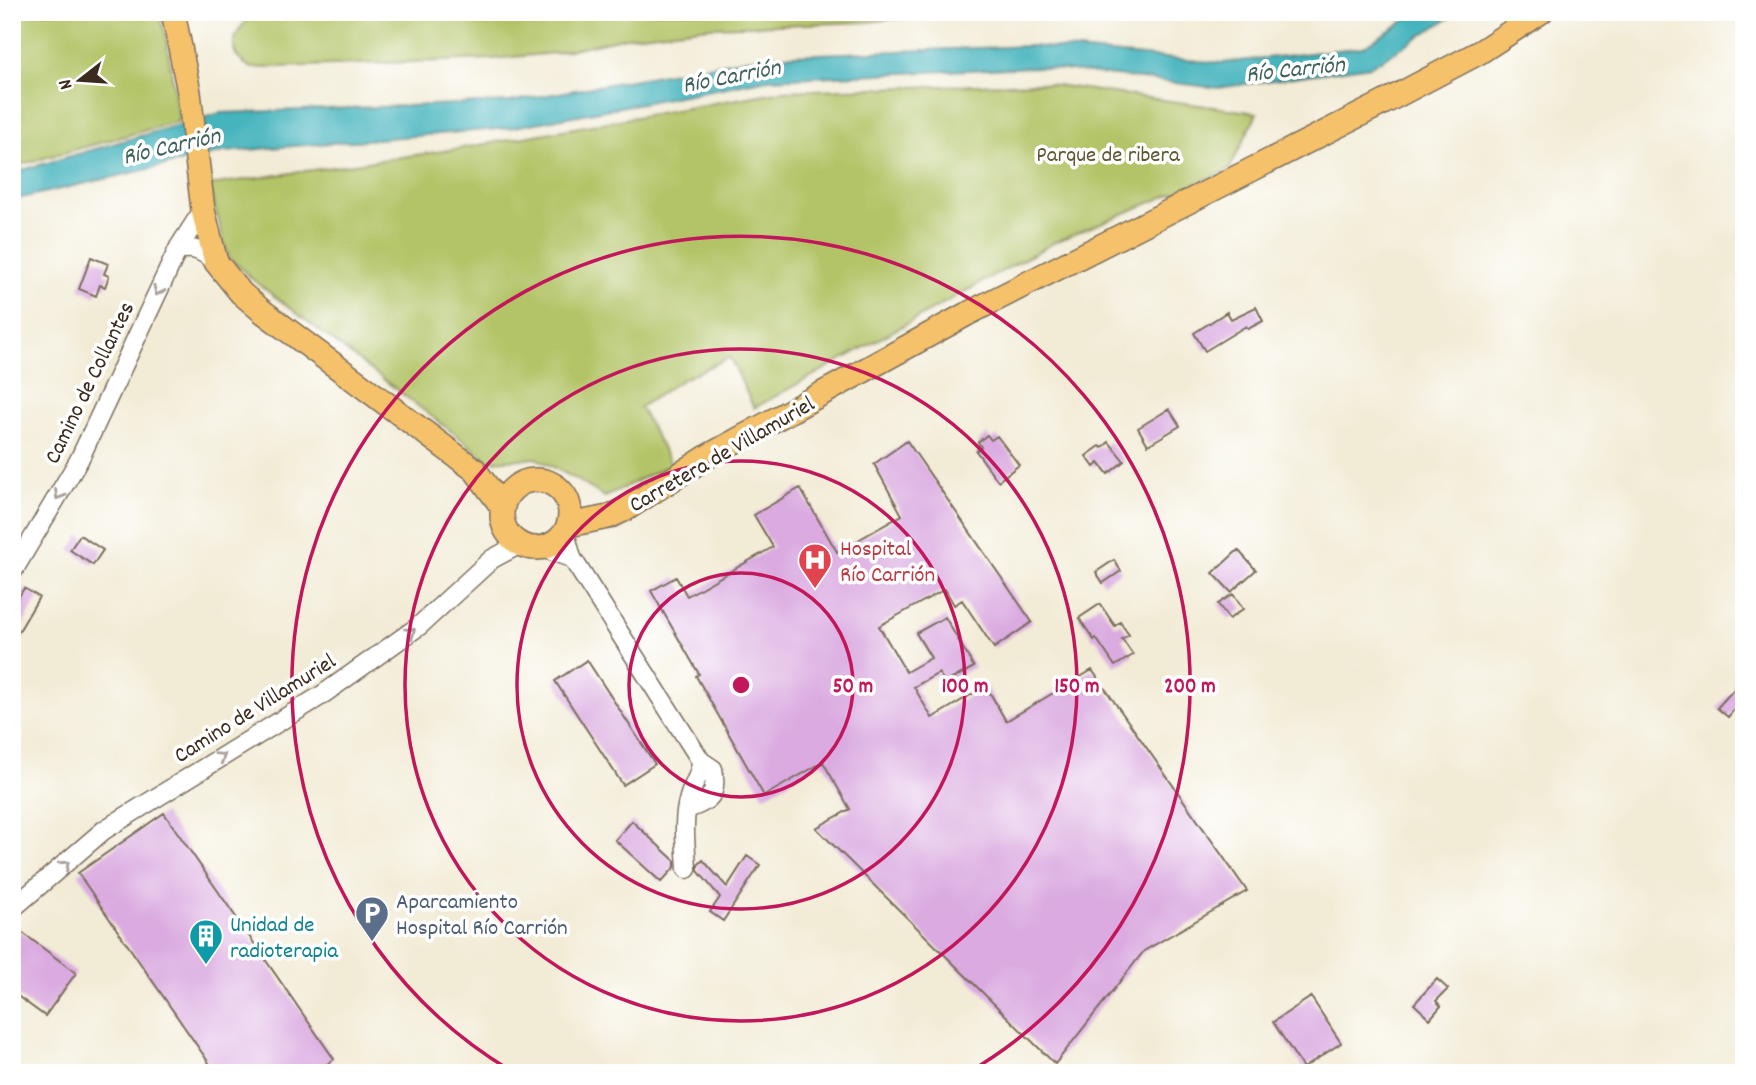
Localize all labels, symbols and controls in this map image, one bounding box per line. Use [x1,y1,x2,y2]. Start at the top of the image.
north arrow [46,46,116,116]
water label: Río Carrión [1244,49,1347,93]
water label: Río Carrión [680,52,784,104]
text: N [53,76,81,92]
water label: Río Carrión [119,120,225,176]
park label: Parque de ribera [1036,140,1181,173]
one-way arrow [152,284,166,296]
street label: Camino de Collantes [38,297,145,470]
street label: Carretera de Villamuriel [624,389,822,523]
one-way arrow [54,488,67,501]
place label: Hospital Río Carrión [840,534,935,593]
hospital icon: Hospital Río Carrión [796,541,834,590]
one-way arrow [403,628,416,640]
street label: Camino de Villamuriel [168,647,344,773]
centre of rings [729,673,753,697]
text: 50 m [833,673,873,703]
text: 100 m [942,673,988,703]
text: 150 m [1054,673,1100,703]
text: 200 m [1164,673,1216,703]
one-way arrow [214,752,227,765]
one-way arrow [57,861,70,874]
place label: Aparcamiento Hospital Río Carrión [396,887,568,946]
parking icon: Aparcamiento Hospital Río Carrión [353,894,391,943]
place label: Unidad de radioterapia [230,910,339,969]
building icon: Unidad de radioterapia [187,917,225,966]

